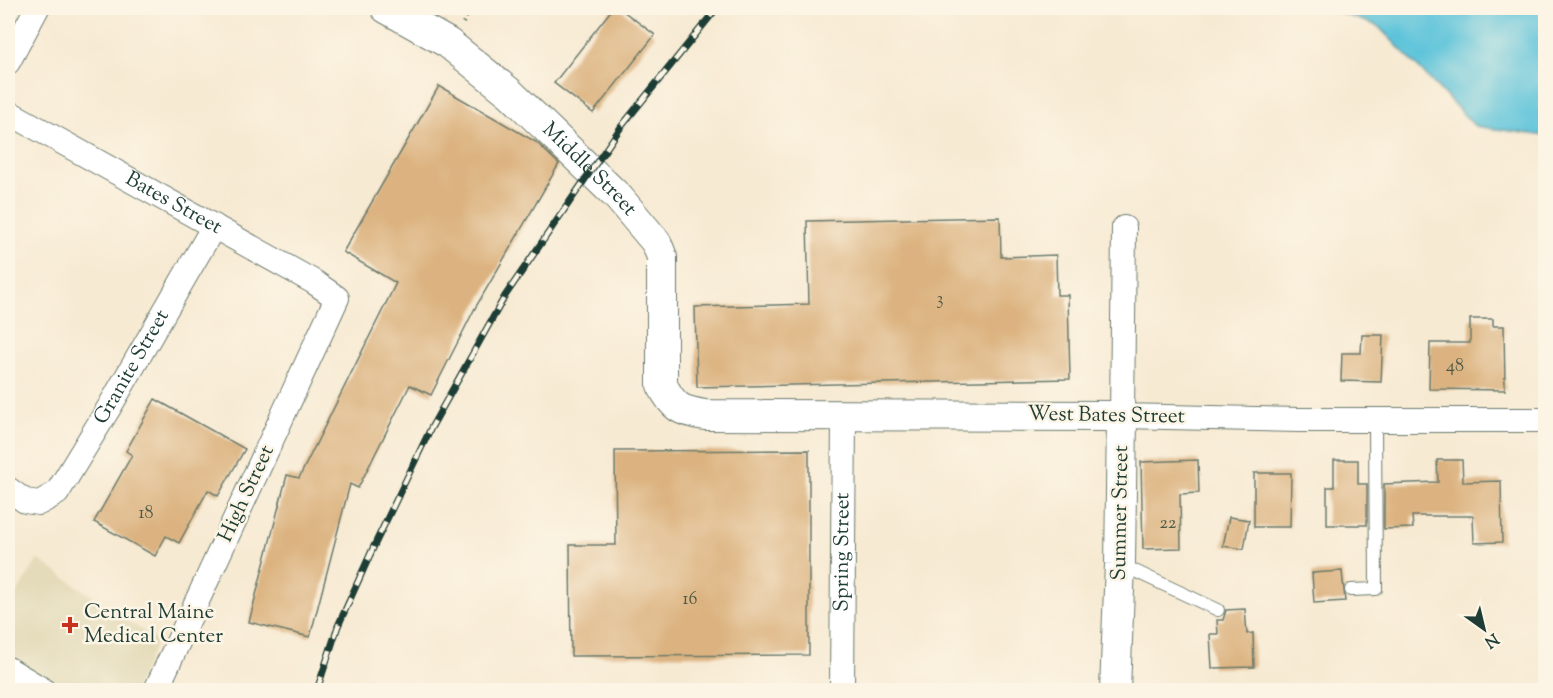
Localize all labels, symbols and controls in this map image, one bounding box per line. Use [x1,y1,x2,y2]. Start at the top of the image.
street label: Middle Street [535,116,643,223]
street label: Bates Street [119,165,227,243]
house number: 3 [936,287,944,313]
street label: Granite Street [87,304,178,431]
house number: 48 [1446,354,1464,380]
street label: West Bates Street [1027,400,1185,432]
street label: High Street [211,441,283,547]
street label: Summer Street [1105,445,1137,581]
street label: Spring Street [828,492,858,612]
house number: 18 [138,501,154,527]
house number: 22 [1160,511,1177,537]
house number: 16 [682,587,698,613]
place label: Central Maine Medical Center [84,598,223,652]
north arrow [1454,599,1514,659]
marker: Central Maine Medical Center [61,616,79,634]
text: N [1479,626,1503,653]

